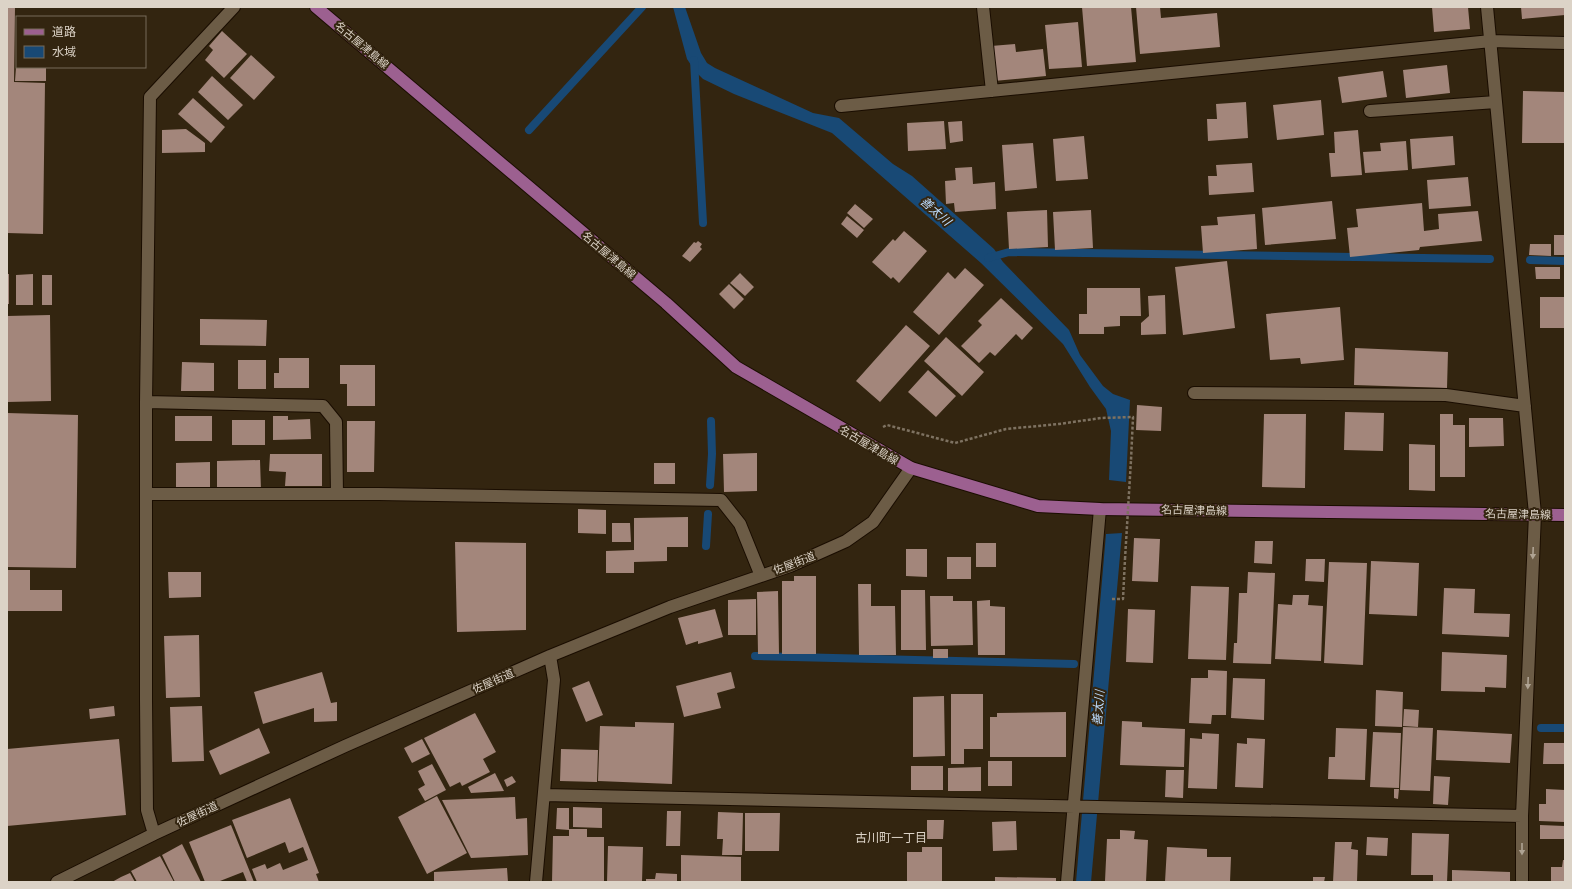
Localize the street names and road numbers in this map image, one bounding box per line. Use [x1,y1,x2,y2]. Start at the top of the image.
street label: 名古屋津島線 [333,19,391,71]
street label: 名古屋津島線 [580,229,638,281]
street label: 名古屋津島線 [837,423,901,467]
street label: 名古屋津島線 [1161,503,1227,517]
street label: 名古屋津島線 [1485,507,1551,521]
street label: 佐屋街道 [771,550,817,576]
street label: 佐屋街道 [470,667,516,695]
street label: 佐屋街道 [175,799,219,829]

